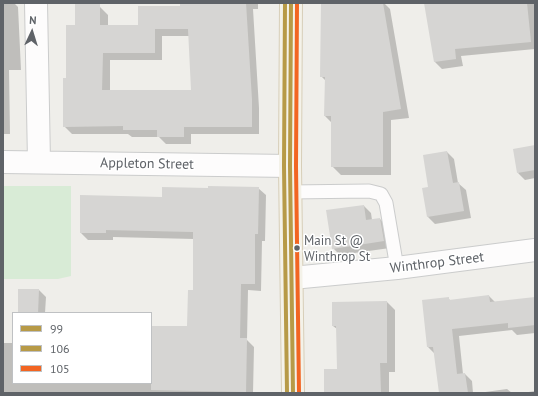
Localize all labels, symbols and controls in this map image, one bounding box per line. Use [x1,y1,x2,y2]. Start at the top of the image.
north arrow [12,12,52,52]
text: N [29,13,37,27]
street label: Appleton Street [100,155,194,173]
place label: Main St @ Winthrop St [304,233,370,264]
marker: Main St @ Winthrop St [292,243,302,253]
street label: Winthrop Street [389,249,485,277]
legend [12,312,152,384]
text: 99 [50,321,63,336]
text: 106 [50,341,70,356]
text: 105 [50,361,70,376]

